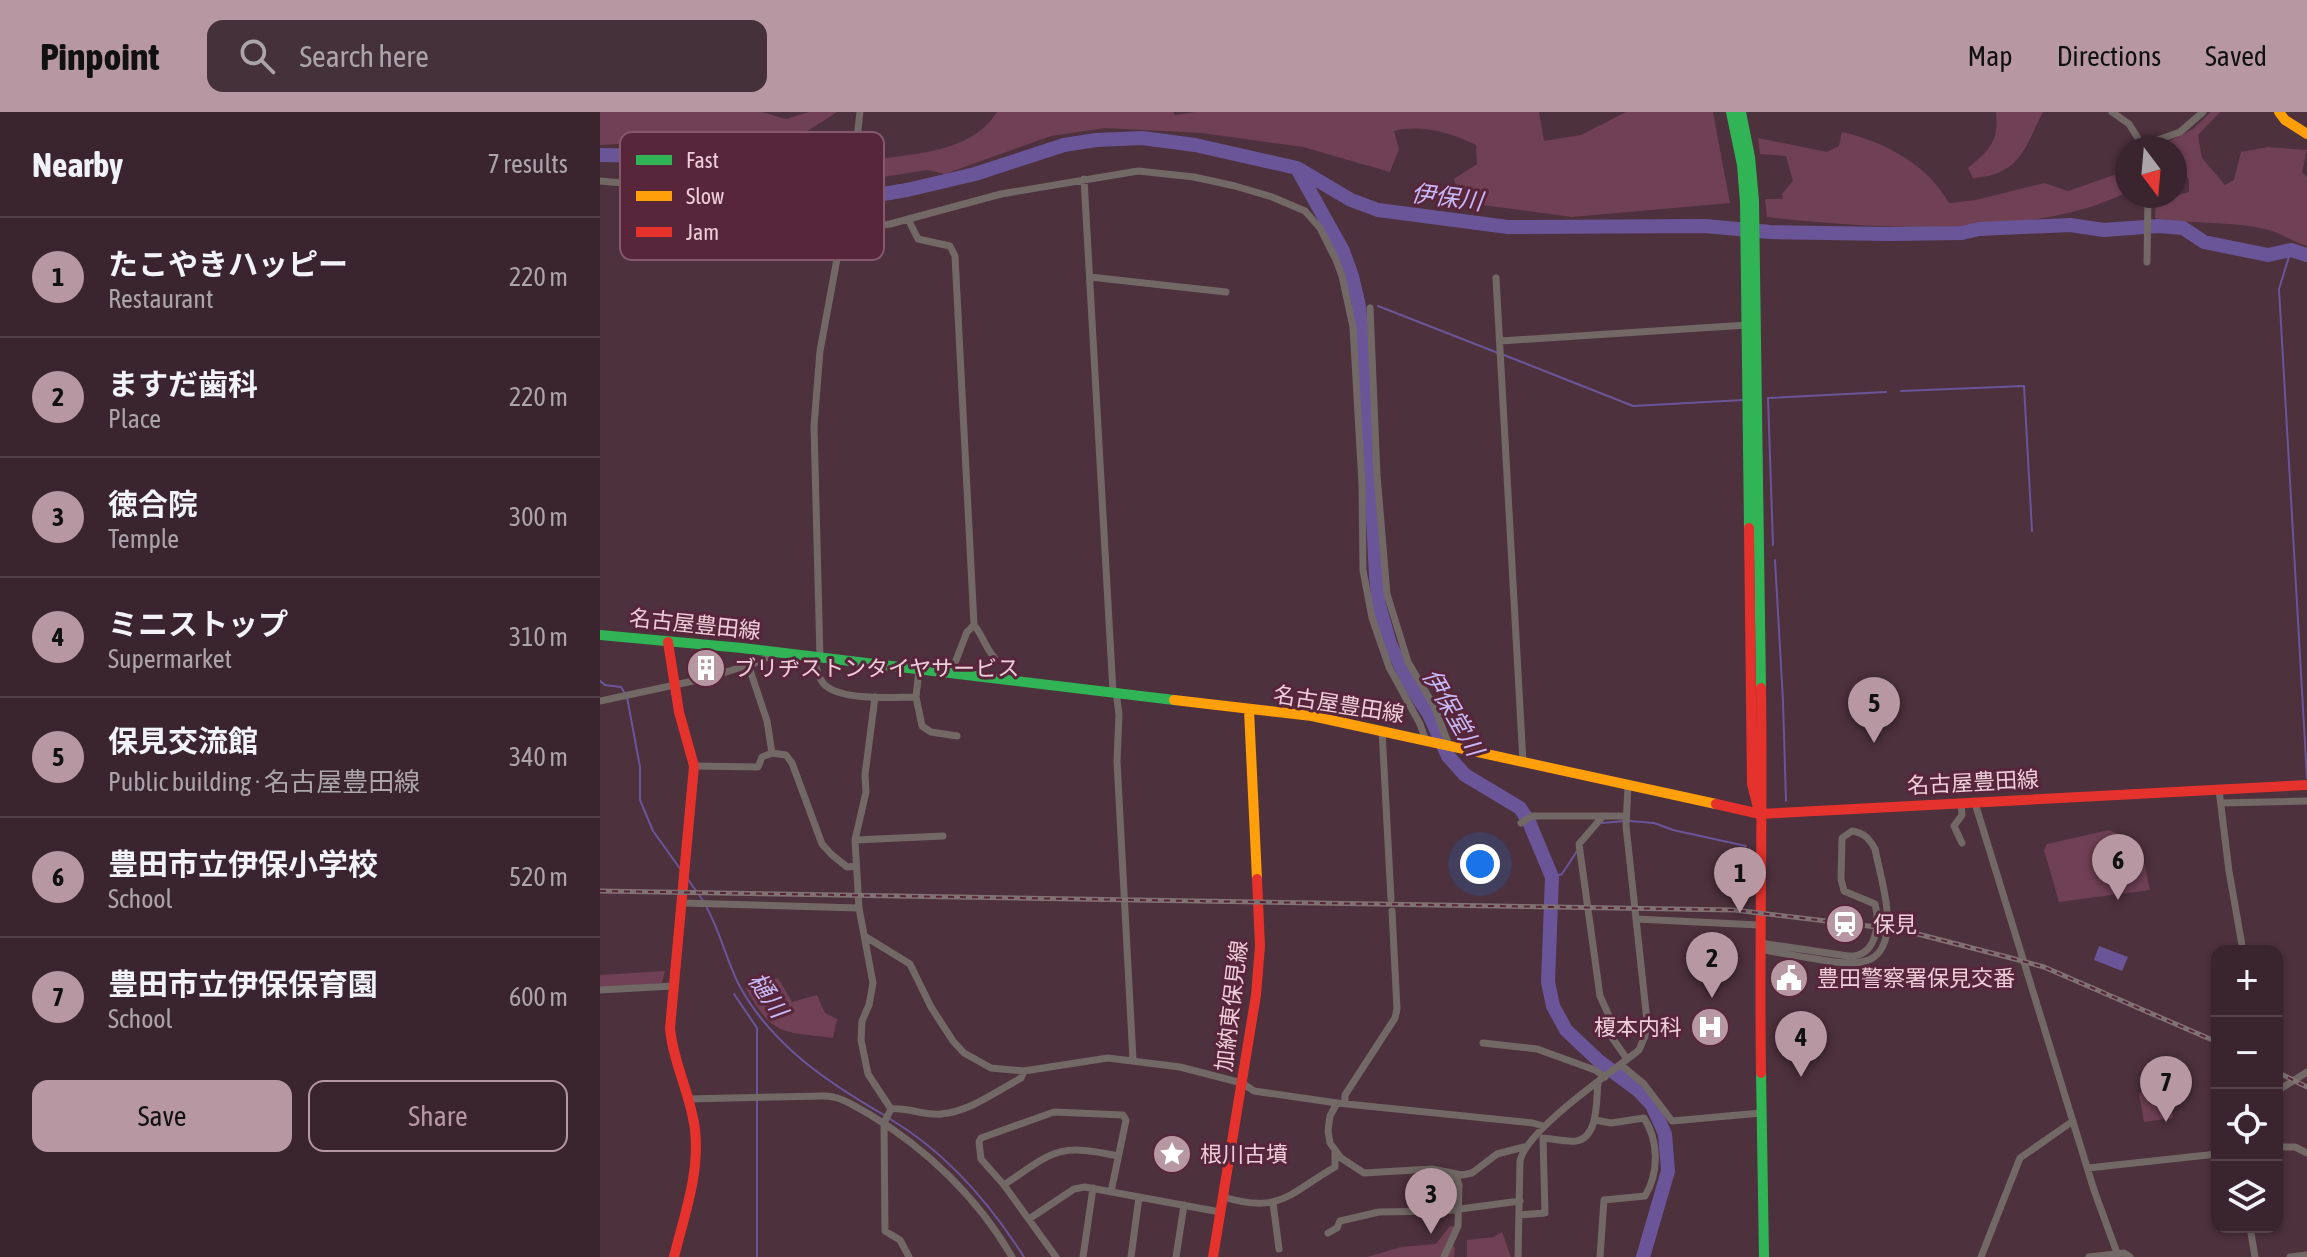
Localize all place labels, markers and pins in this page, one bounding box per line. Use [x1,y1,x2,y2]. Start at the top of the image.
building icon: ブリヂストンタイヤサービス [685,647,727,689]
place label: ブリヂストンタイヤサービス [734,655,1019,681]
pin: 5 [1848,677,1900,743]
pin: 6 [2092,834,2144,900]
pin: 1 [1714,847,1766,913]
station icon: 保見 [1824,903,1866,945]
place label: 保見 [1873,911,1917,937]
pin: 2 [1686,932,1738,998]
public building icon: 豊田警察署保見交番 [1768,957,1810,999]
place label: 豊田警察署保見交番 [1817,965,2015,991]
hospital icon: 榎本内科 [1689,1006,1731,1048]
pin: 4 [1775,1011,1827,1077]
place label: 榎本内科 [1594,1014,1682,1040]
pin: 7 [2140,1056,2192,1122]
place icon: 根川古墳 [1151,1133,1193,1175]
place label: 根川古墳 [1200,1141,1288,1167]
pin: 3 [1405,1168,1457,1234]

